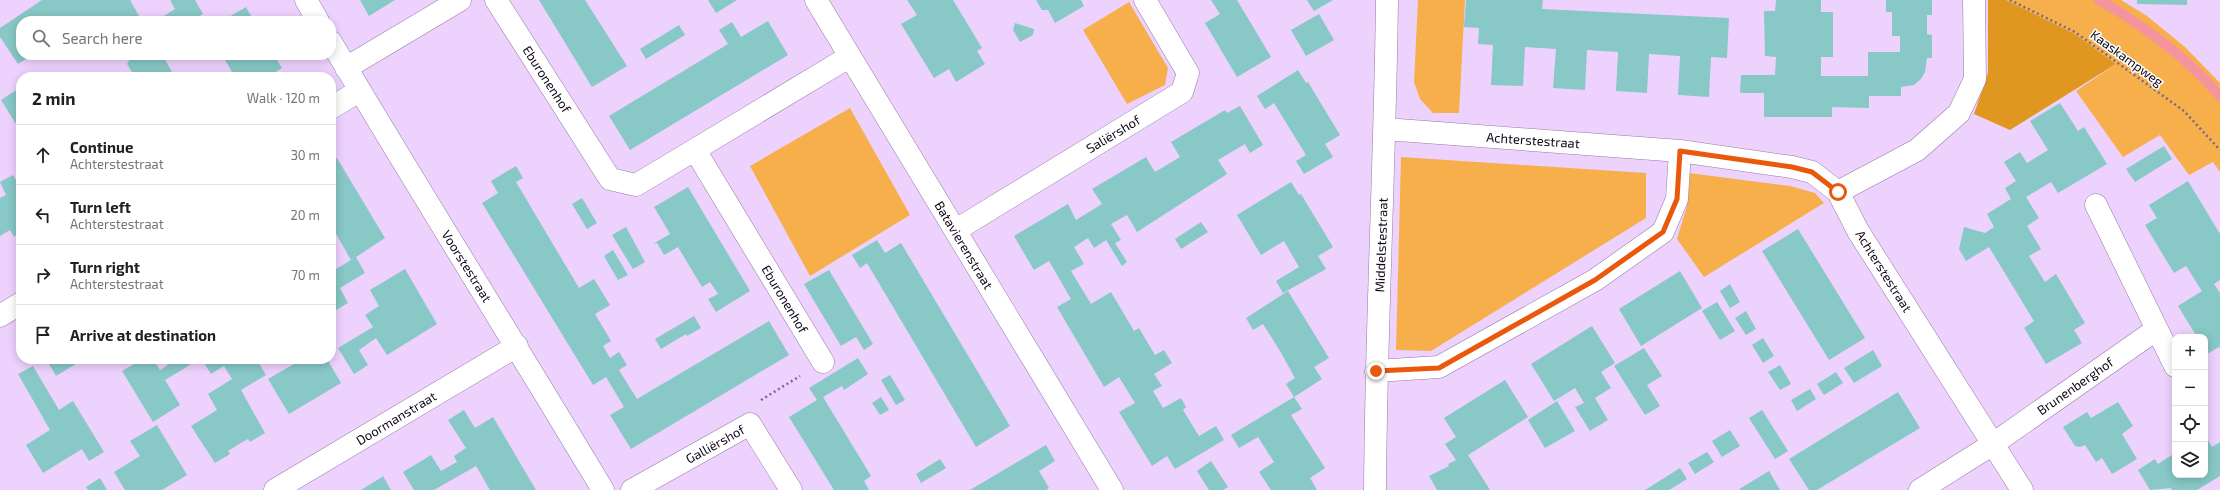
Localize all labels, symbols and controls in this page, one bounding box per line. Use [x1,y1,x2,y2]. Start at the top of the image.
search box [16,16,336,60]
street label: Kaaskampweg [2087,26,2167,90]
icon: search [30,27,52,49]
text: Search here [62,29,143,47]
street label: Eburonenhof [519,43,575,116]
text: 2 min [32,88,75,108]
text: Walk · 120 m [247,90,320,106]
street label: Saliërshof [1083,111,1144,156]
street label: Achterstestraat [1486,129,1580,151]
text: Continue [70,138,133,156]
icon: ahead [32,144,54,166]
text: 30 m [291,147,320,163]
text: Achterstestraat [70,156,164,172]
route start [1829,183,1847,201]
street label: Middelstestraat [1371,197,1391,293]
text: Turn left [70,198,131,216]
street label: Batavierenstraat [931,198,997,292]
icon: left [32,204,54,226]
text: 20 m [291,207,320,223]
text: Achterstestraat [70,216,164,232]
street label: Voorstestraat [439,227,496,305]
street label: Achterstestraat [1852,227,1916,315]
text: Turn right [70,258,140,276]
street label: Eburonenhof [758,262,812,337]
icon: right [32,264,54,286]
text: 70 m [291,267,320,283]
text: Achterstestraat [70,276,164,292]
icon: arrive [32,324,54,346]
text: Arrive at destination [70,326,216,344]
map controls [2172,334,2208,478]
button: + [2172,334,2208,370]
street label: Brunenberghof [2034,353,2117,418]
route end [1367,362,1385,380]
button: − [2172,370,2208,406]
street label: Doormanstraat [353,388,439,448]
button: locate [2172,406,2208,442]
street label: Galliërshof [683,421,748,467]
button: layers [2172,442,2208,478]

